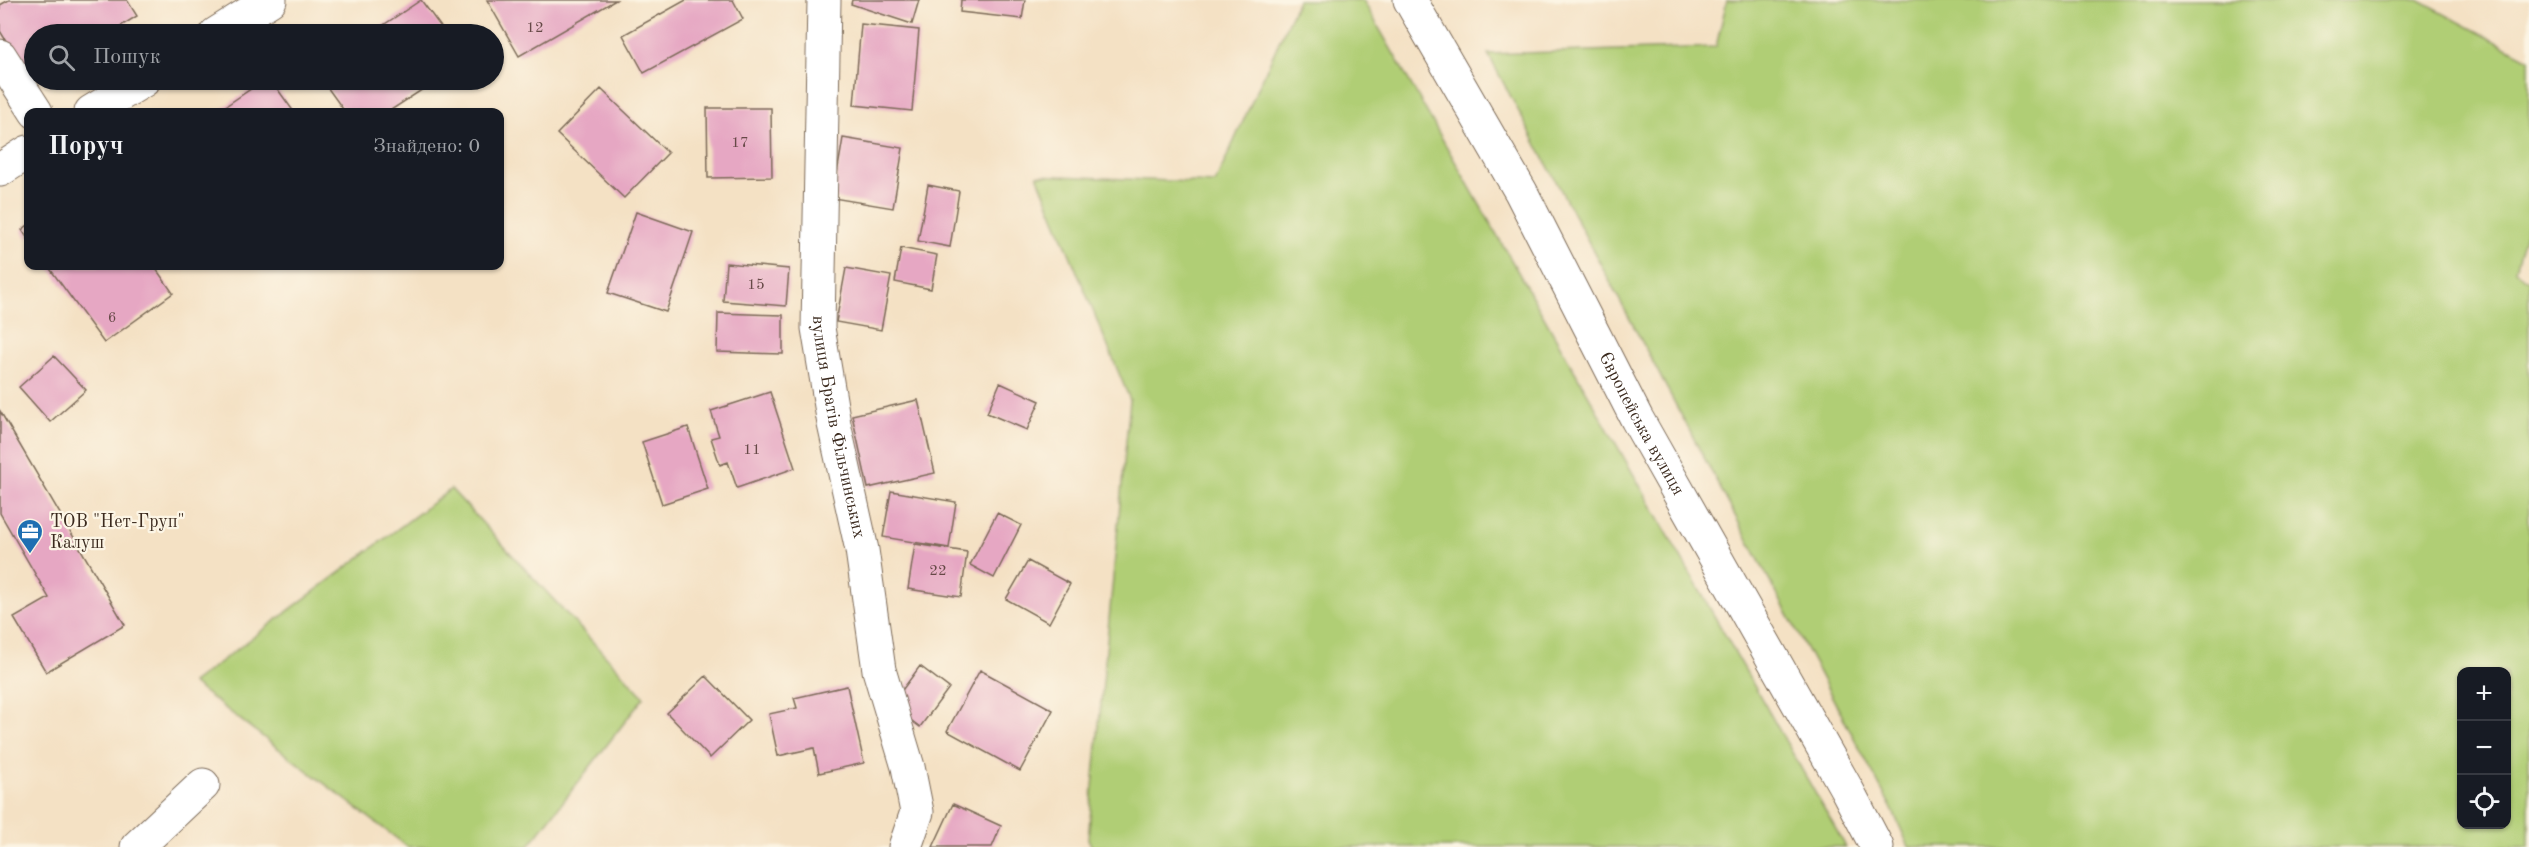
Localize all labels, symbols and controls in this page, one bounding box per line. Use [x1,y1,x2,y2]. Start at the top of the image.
house number: 12 [526,21,544,36]
search box [24,24,504,90]
icon: search [45,41,78,74]
text: Пошук [93,46,161,68]
text: Поруч [48,134,124,160]
house number: 17 [731,136,749,151]
text: Знайдено: 0 [373,137,480,157]
house number: 15 [747,278,765,293]
house number: 6 [108,311,116,326]
street label: вулиця Братів Фільчинських [808,315,868,540]
street label: Європейська вулиця [1595,349,1687,498]
house number: 11 [743,443,761,458]
place label: ТОВ "Нет-Груп" Калуш [50,513,185,552]
office icon: ТОВ "Нет-Груп" Калуш [15,517,45,555]
house number: 22 [929,564,947,579]
map controls [2457,667,2511,829]
button: + [2457,667,2511,721]
button: − [2457,721,2511,775]
button: locate [2457,775,2511,829]

